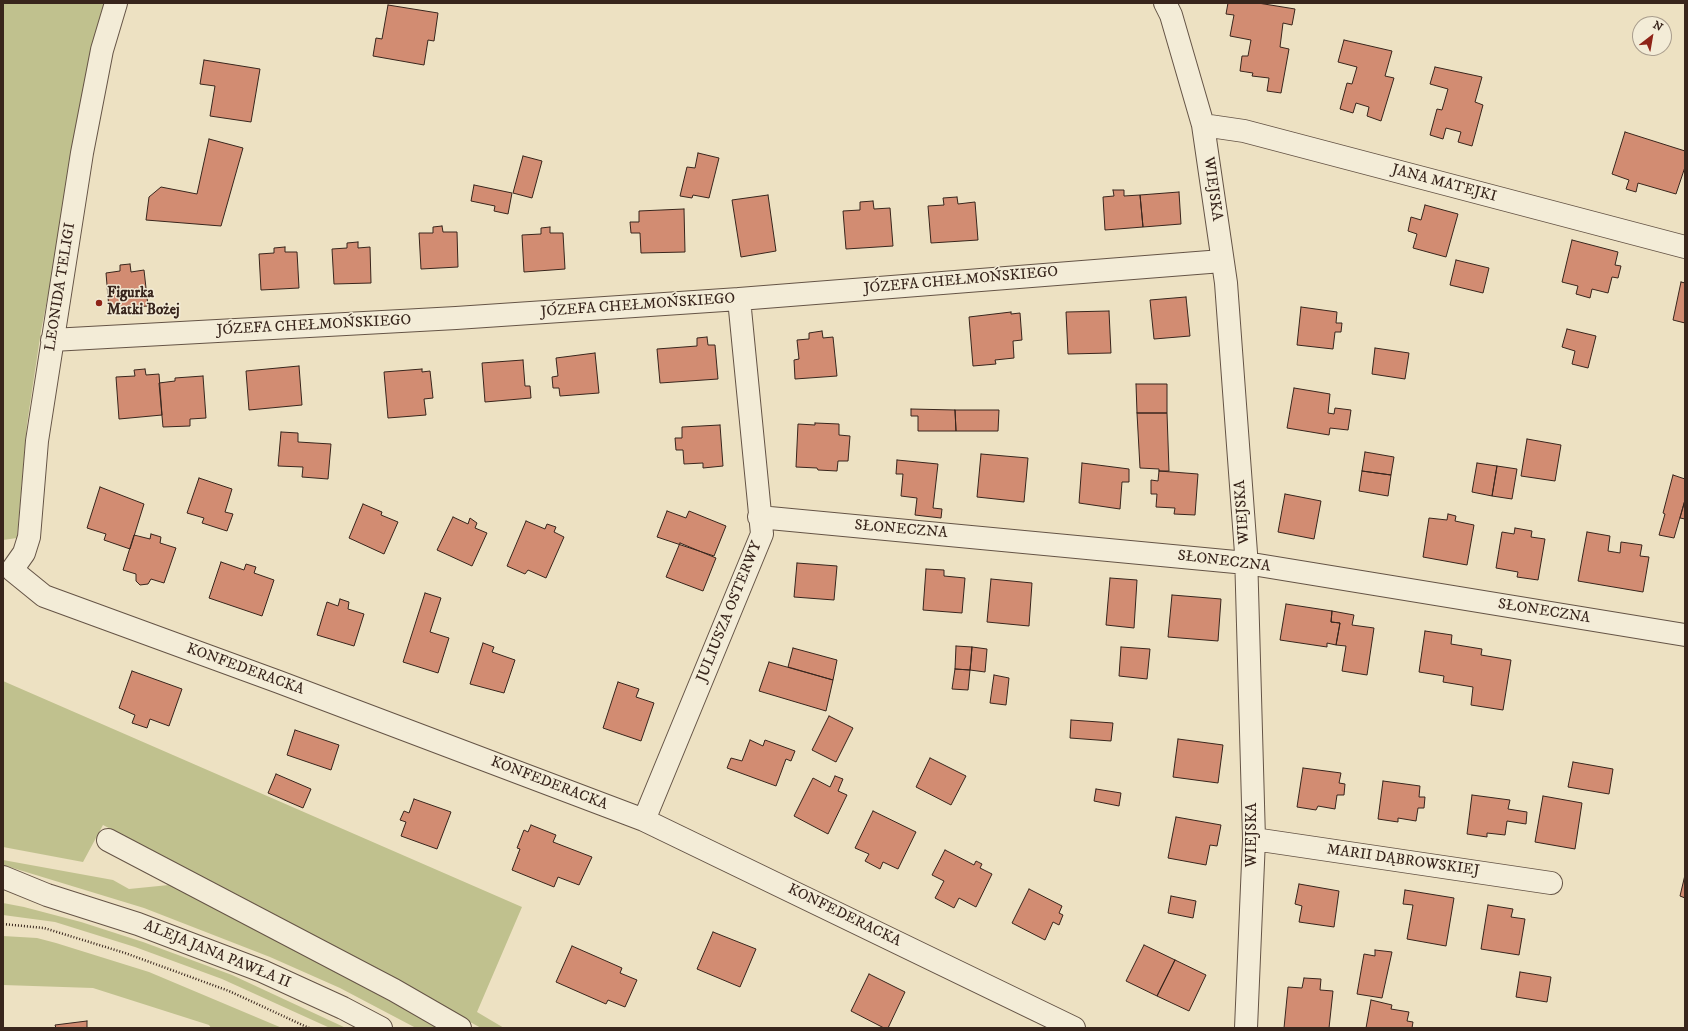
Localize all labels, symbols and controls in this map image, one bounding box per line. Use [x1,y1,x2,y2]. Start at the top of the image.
north arrow [1632,16,1672,56]
text: N [1650,18,1665,35]
street label: WIEJSKA [1199,156,1225,222]
street label: JANA MATEJKI [1390,161,1498,207]
street label: LEONIDA TELIGI [42,222,80,352]
street label: JÓZEFA CHEŁMOŃSKIEGO [863,264,1059,298]
place label: Figurka Matki Bożej [107,285,180,320]
street label: JÓZEFA CHEŁMOŃSKIEGO [540,290,736,322]
marker: Figurka Matki Bożej [94,298,104,308]
street label: JÓZEFA CHEŁMOŃSKIEGO [216,312,412,340]
street label: WIEJSKA [1232,479,1254,545]
street label: SŁONECZNA [854,517,948,543]
street label: JULIUSZA OSTERWY [694,539,766,685]
street label: SŁONECZNA [1177,547,1271,577]
street label: SŁONECZNA [1497,596,1591,628]
street label: KONFEDERACKA [184,640,306,700]
street label: KONFEDERACKA [488,753,610,815]
street label: WIEJSKA [1244,803,1262,867]
street label: MARII DĄBROWSKIEJ [1325,841,1481,881]
street label: KONFEDERACKA [784,881,904,951]
street label: ALEJA JANA PAWŁA II [141,917,293,993]

